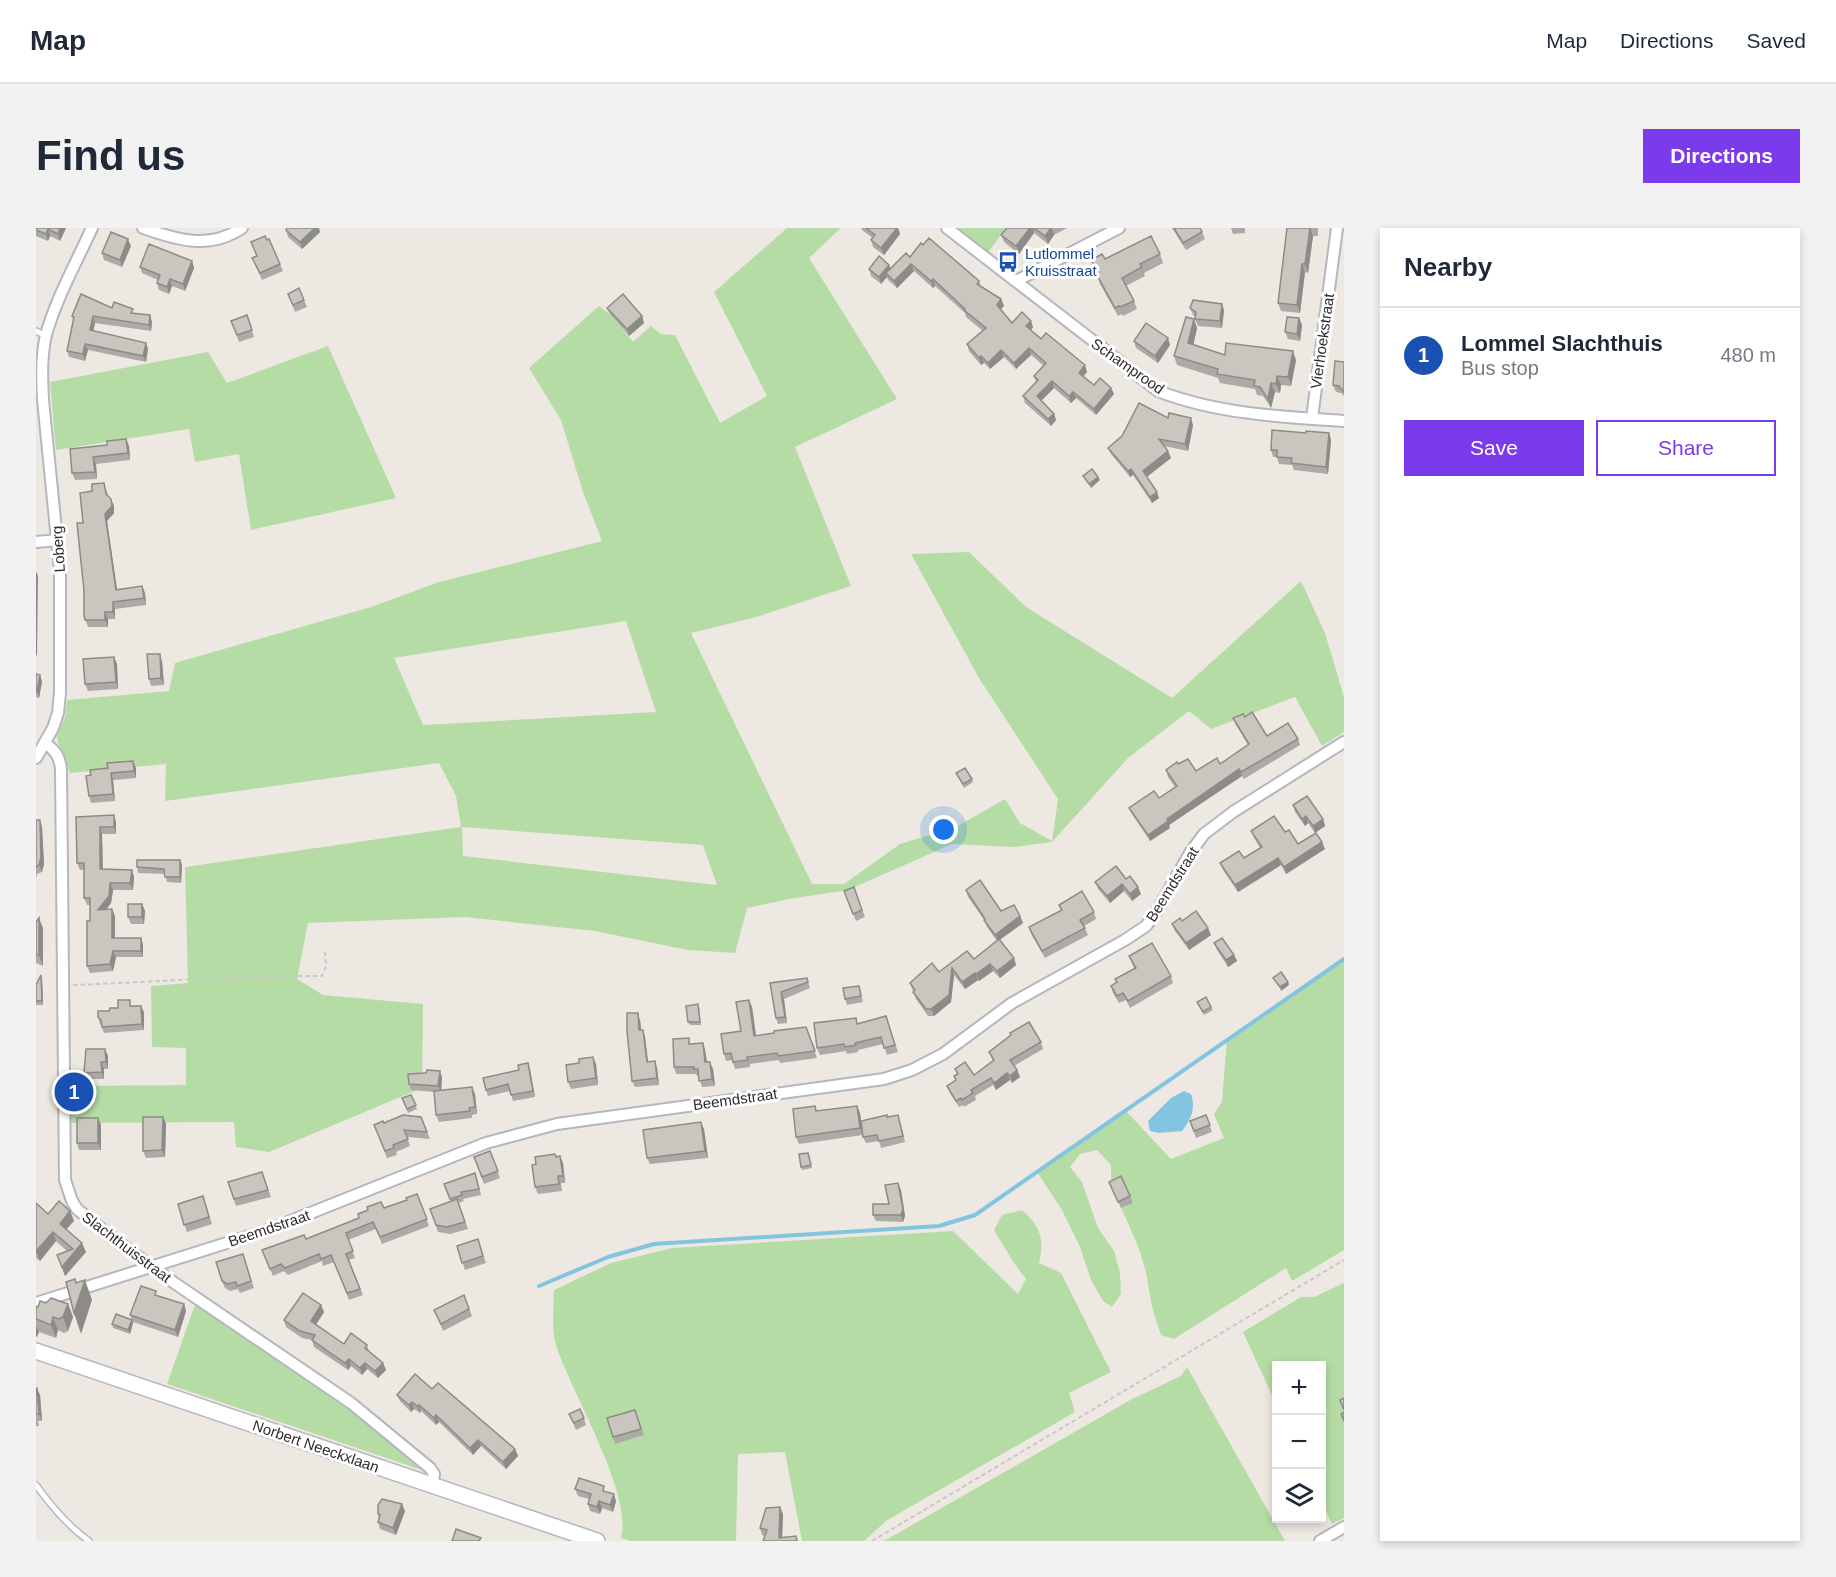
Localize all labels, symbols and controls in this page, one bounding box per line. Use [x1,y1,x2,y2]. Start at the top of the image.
text: Map [30,25,86,56]
text: Map [1546,29,1587,52]
text: Directions [1620,29,1713,52]
text: Saved [1746,29,1806,52]
button: Directions [1643,129,1800,183]
text: Find us [36,132,185,179]
place label: Lutlommel Kruisstraat [1025,245,1098,279]
bus stop icon: Lutlommel Kruisstraat [996,250,1020,274]
text: Nearby [1404,252,1492,282]
street label: Vierhoekstraat [1307,291,1337,390]
text: Lommel Slachthuis [1461,331,1663,356]
street label: Schamprood [1088,335,1168,397]
text: 1 [1418,344,1429,366]
text: 480 m [1720,344,1776,366]
text: Bus stop [1461,357,1539,379]
button: Save [1404,420,1584,476]
button: Share [1596,420,1776,476]
street label: Loberg [48,525,68,573]
your location [929,815,958,844]
street label: Beemdstraat [1142,843,1202,925]
pin: 1 [54,1070,93,1114]
street label: Beemdstraat [692,1085,779,1113]
street label: Beemdstraat [226,1206,313,1250]
street label: Slachthuisstraat [79,1208,175,1286]
map controls [1272,1361,1326,1523]
button: + [1272,1361,1326,1415]
button: − [1272,1415,1326,1469]
street label: Norbert Neeckxlaan [251,1416,381,1476]
button: layers [1272,1469,1326,1523]

